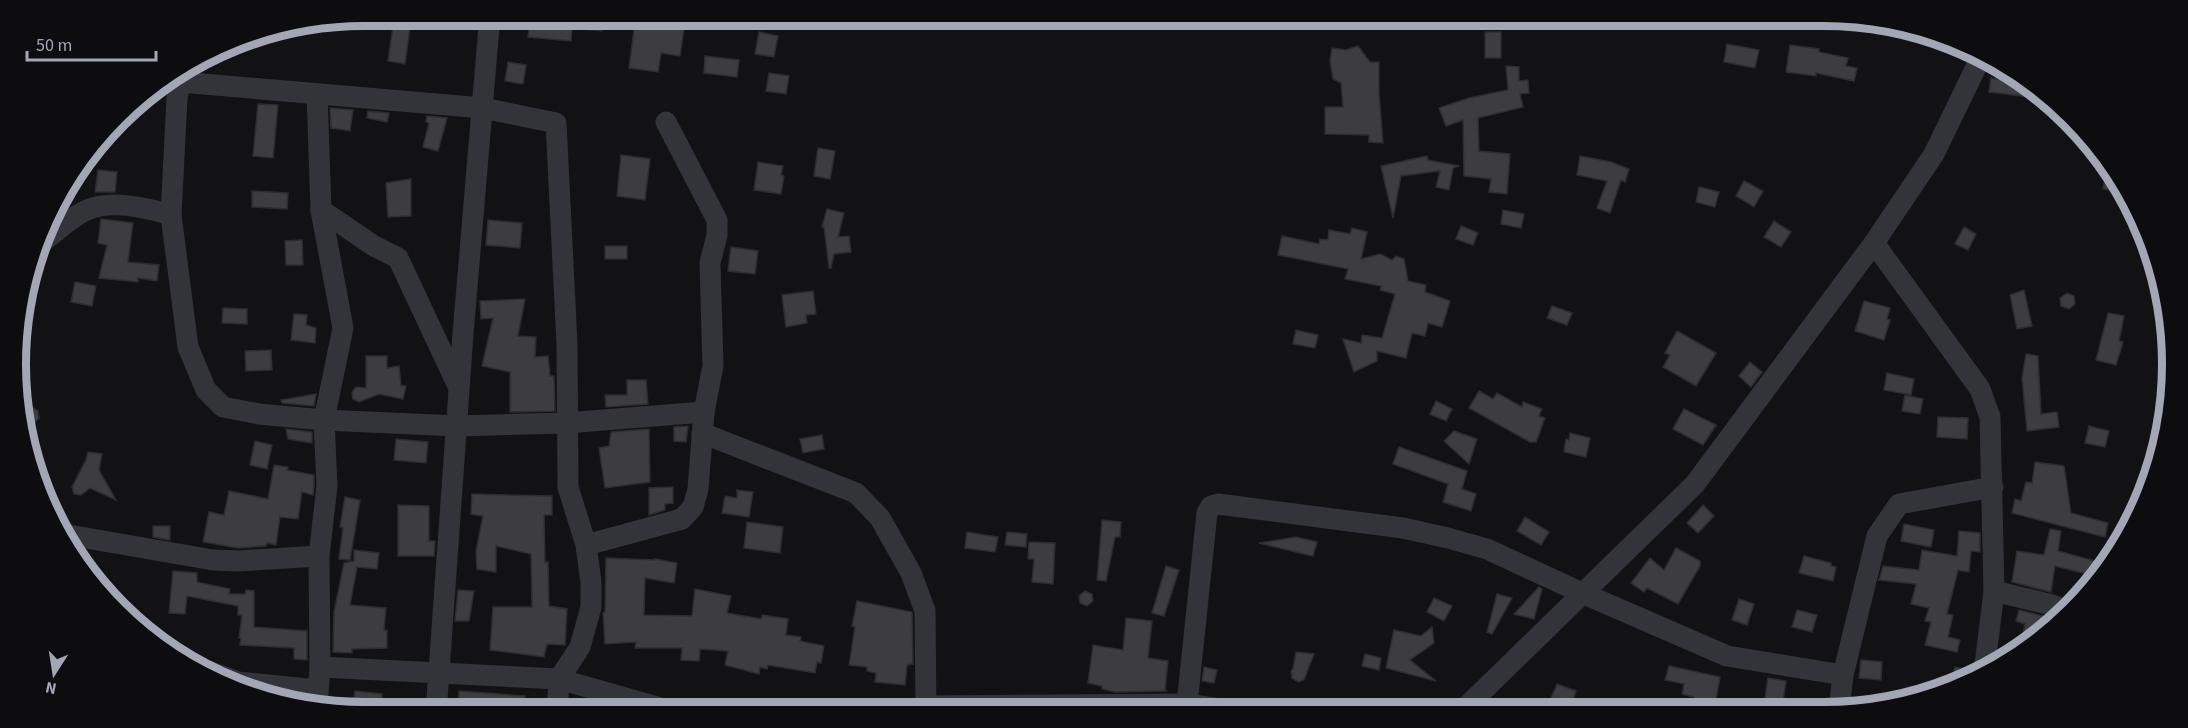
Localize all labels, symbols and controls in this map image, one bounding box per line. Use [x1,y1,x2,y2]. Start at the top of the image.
scale bar [27,24,156,62]
text: 50 m [36,33,72,58]
north arrow [24,644,84,704]
text: N [44,676,59,700]

